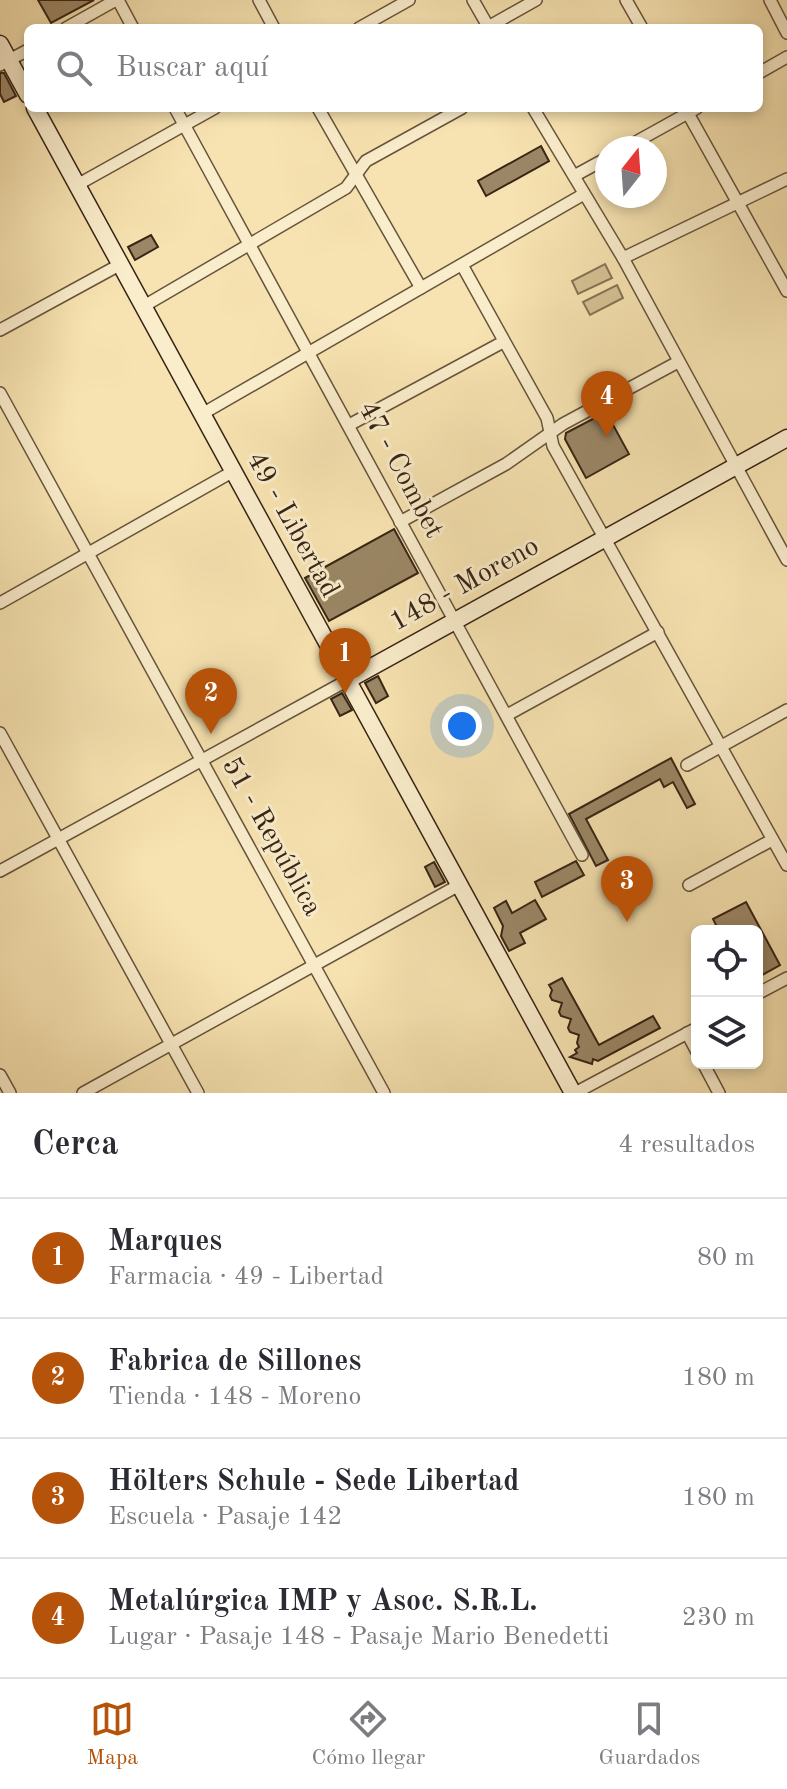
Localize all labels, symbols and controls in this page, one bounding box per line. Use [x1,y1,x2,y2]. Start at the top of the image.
search box [24,24,763,112]
icon: search [52,46,96,90]
text: Buscar aquí [116,53,268,83]
north arrow [595,136,667,208]
pin: 4 [581,371,633,437]
street label: 47 - Combet [352,397,448,543]
street label: 49 - Libertad [241,447,343,603]
street label: 148 - Moreno [386,533,544,637]
pin: 1 [319,628,371,694]
pin: 2 [185,668,237,734]
your location [442,706,482,746]
street label: 51 - República [216,753,326,921]
pin: 3 [601,856,653,922]
map controls [691,925,763,1069]
button: locate [691,925,763,997]
button: layers [691,997,763,1069]
text: Cerca [32,1128,118,1162]
text: 4 resultados [618,1132,755,1158]
text: Marques [108,1227,222,1257]
text: 1 [50,1245,66,1271]
text: 80 m [697,1245,755,1271]
text: Farmacia · 49 - Libertad [108,1264,384,1290]
text: Fabrica de Sillones [108,1347,361,1377]
text: 2 [50,1365,66,1391]
text: 180 m [682,1365,755,1391]
text: Tienda · 148 - Moreno [108,1384,362,1410]
text: Hölters Schule - Sede Libertad [108,1467,519,1497]
text: 3 [50,1485,66,1511]
text: 180 m [682,1485,755,1511]
text: Escuela · Pasaje 142 [108,1504,342,1530]
text: Metalúrgica IMP y Asoc. S.R.L. [108,1587,538,1617]
text: 4 [50,1605,66,1631]
text: 230 m [682,1605,755,1631]
text: Lugar · Pasaje 148 - Pasaje Mario Benedetti [108,1624,609,1650]
tab: Mapa [87,1697,138,1772]
tab: Cómo llegar [311,1697,425,1772]
tab: Guardados [599,1697,700,1772]

